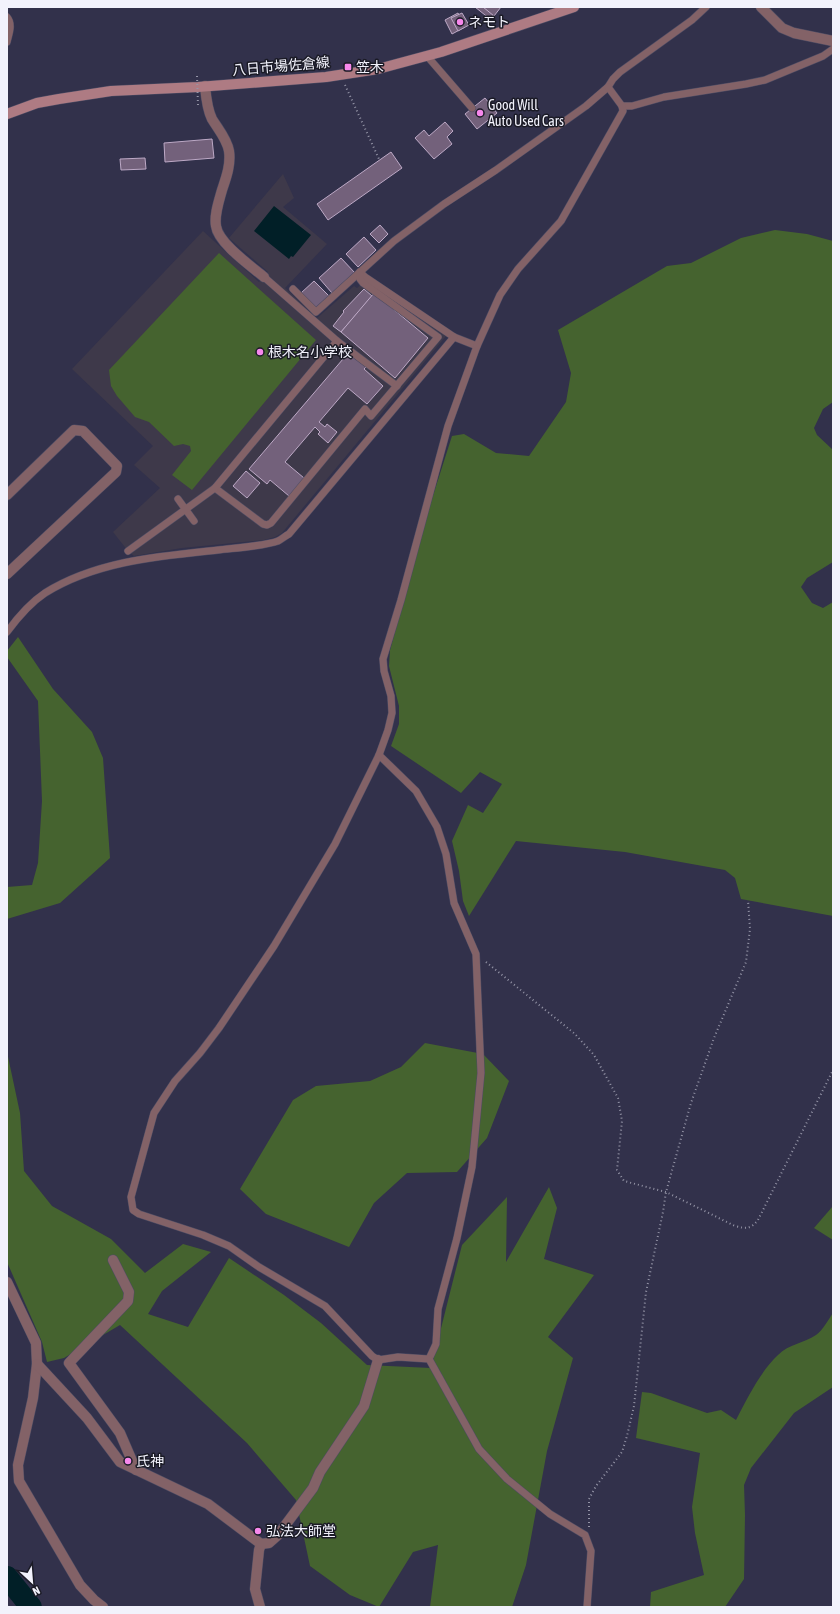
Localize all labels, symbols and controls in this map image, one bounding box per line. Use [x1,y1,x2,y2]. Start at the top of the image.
place label: ネモト [468,14,510,30]
marker: ネモト [455,17,465,27]
street label: 八日市場佐倉線 [231,54,331,78]
place label: 笠木 [356,59,384,75]
marker: 笠木 [343,62,353,72]
place label: Good Will Auto Used Cars [488,97,564,129]
marker: Good Will Auto Used Cars [475,108,485,118]
place label: 根木名小学校 [268,344,352,360]
marker: 根木名小学校 [255,347,265,357]
place label: 氏神 [136,1453,164,1469]
marker: 氏神 [123,1456,133,1466]
place label: 弘法大師堂 [266,1523,336,1539]
marker: 弘法大師堂 [253,1526,263,1536]
north arrow [12,1562,52,1602]
text: N [31,1584,42,1598]

